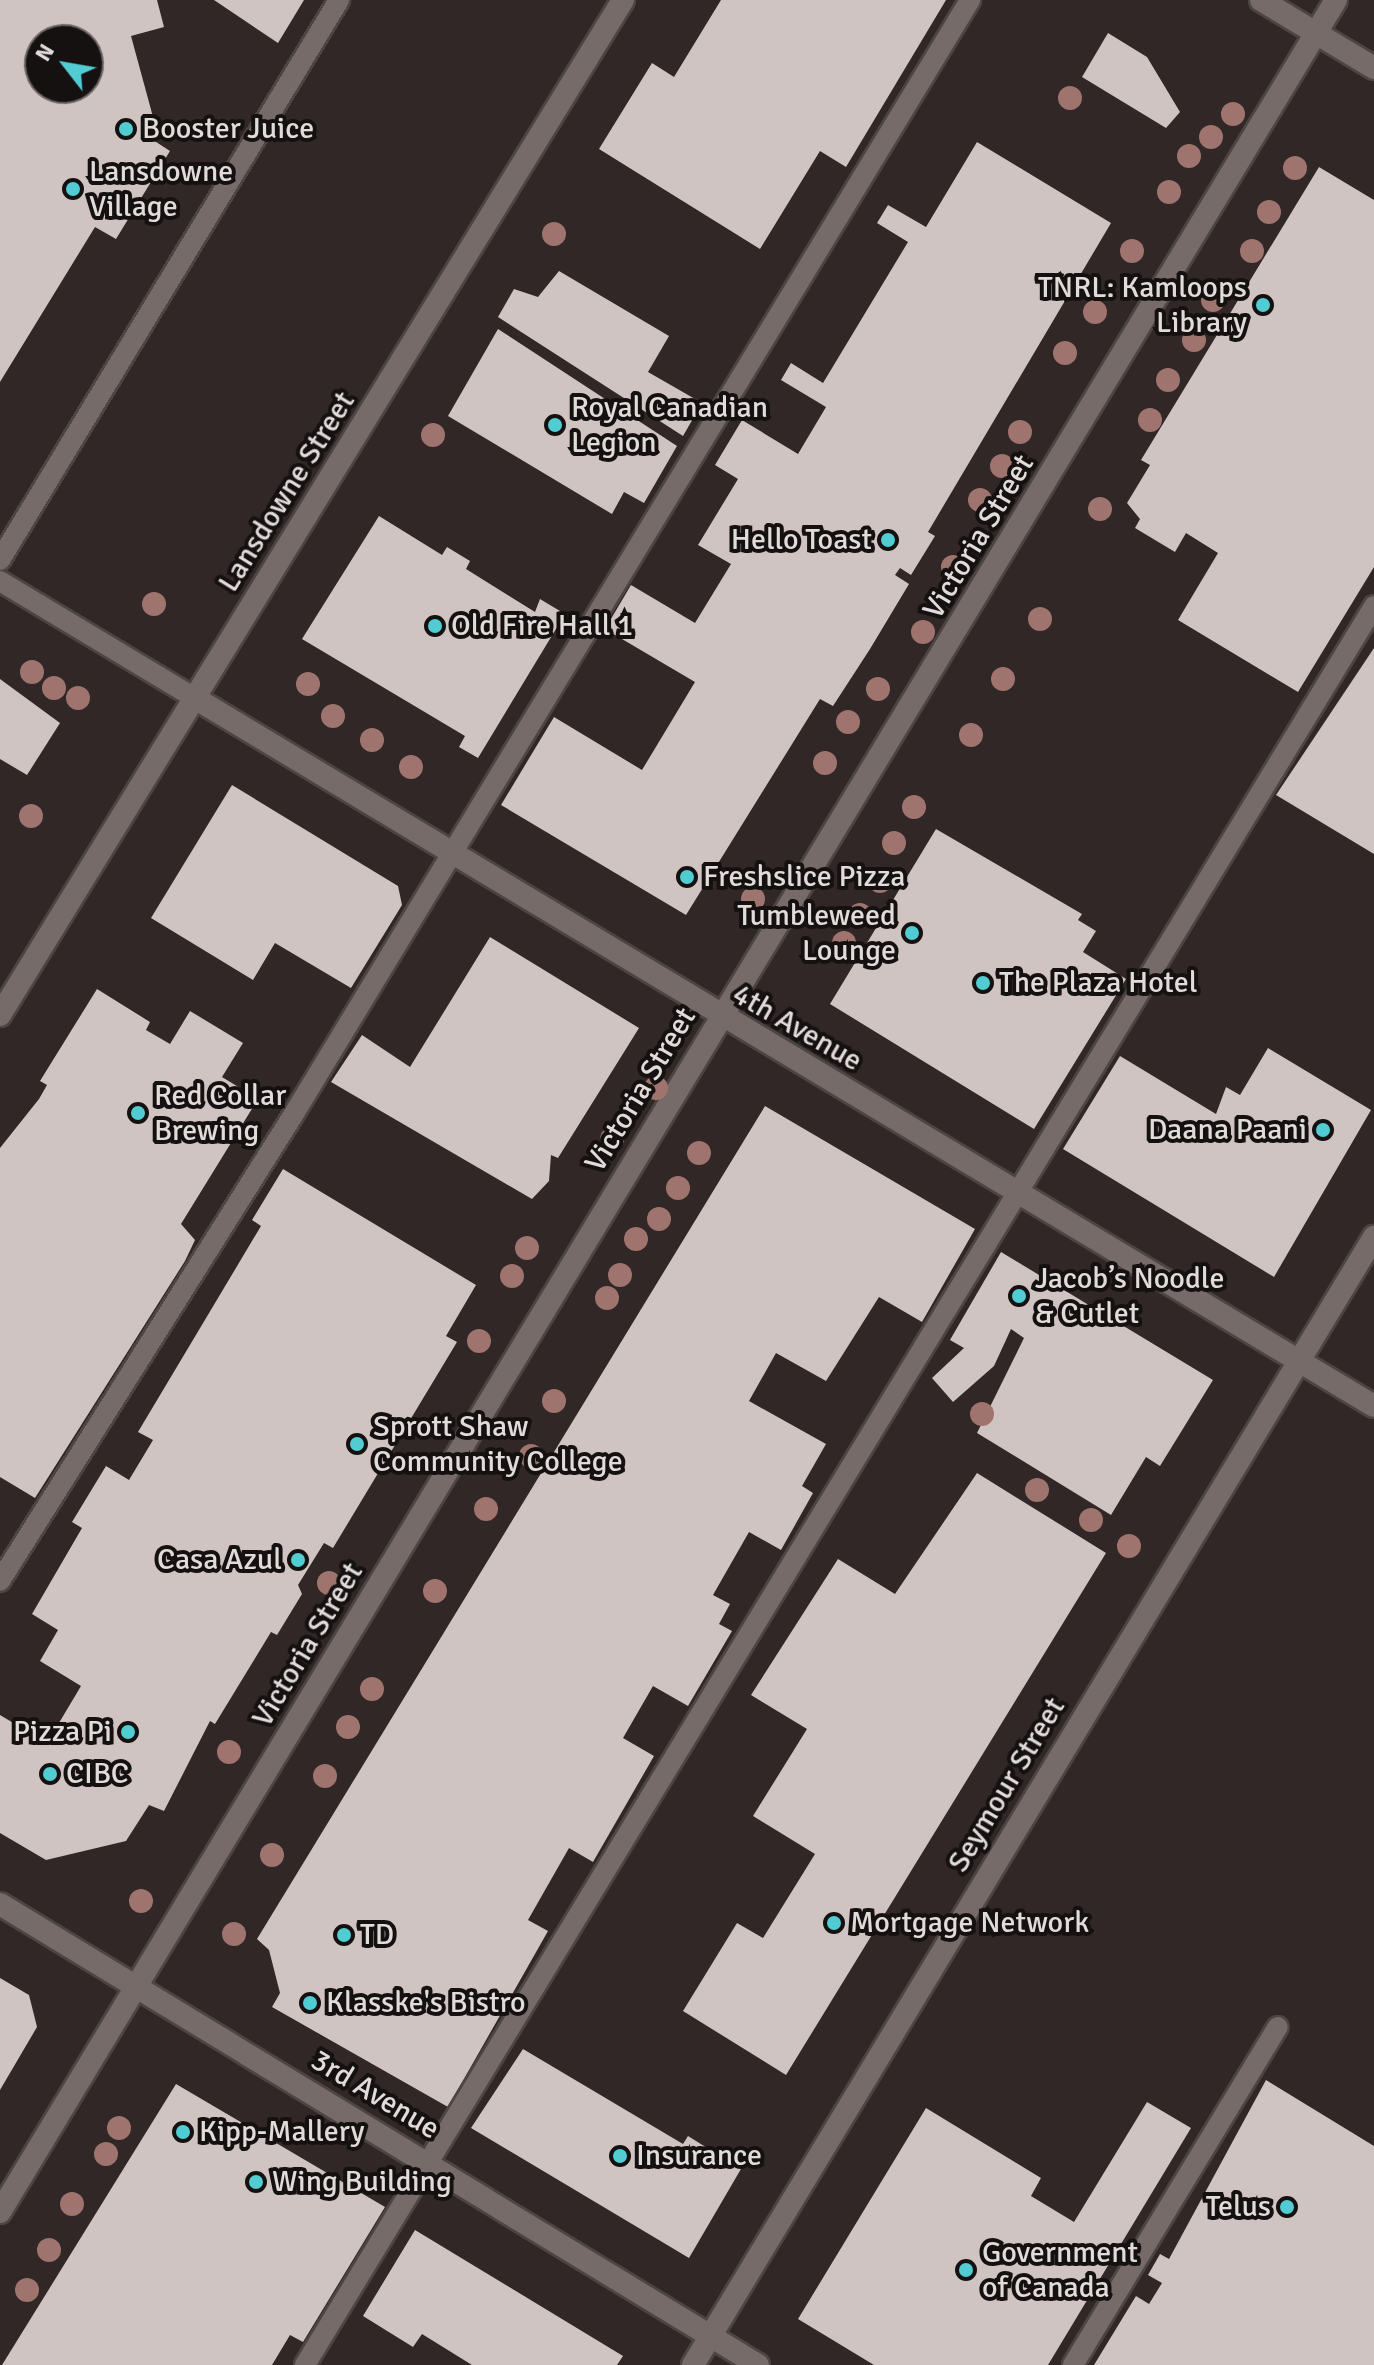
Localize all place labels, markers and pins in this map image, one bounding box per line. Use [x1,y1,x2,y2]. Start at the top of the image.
place label: Booster Juice [142,111,314,147]
marker: Booster Juice [117,120,135,138]
place label: Lansdowne Village [89,154,233,224]
marker: Lansdowne Village [64,180,82,198]
place label: TNRL: Kamloops Library [1038,270,1247,340]
marker: TNRL: Kamloops Library [1254,296,1272,314]
place label: Royal Canadian Legion [571,390,768,460]
marker: Royal Canadian Legion [546,416,564,434]
place label: Hello Toast [731,522,872,558]
marker: Hello Toast [879,531,897,549]
place label: Old Fire Hall 1 [451,608,633,644]
marker: Old Fire Hall 1 [426,617,444,635]
place label: Freshslice Pizza [703,859,906,895]
marker: Freshslice Pizza [678,868,696,886]
place label: Tumbleweed Lounge [737,898,896,968]
marker: Tumbleweed Lounge [903,924,921,942]
place label: The Plaza Hotel [999,965,1198,1001]
marker: The Plaza Hotel [974,974,992,992]
place label: Red Collar Brewing [154,1078,286,1148]
marker: Red Collar Brewing [129,1104,147,1122]
place label: Daana Paani [1148,1112,1307,1148]
marker: Daana Paani [1314,1121,1332,1139]
place label: Jacob’s Noodle & Cutlet [1035,1261,1224,1332]
marker: Jacob’s Noodle & Cutlet [1010,1287,1028,1305]
place label: Sprott Shaw Community College [373,1409,623,1480]
marker: Sprott Shaw Community College [348,1435,366,1453]
place label: Casa Azul [157,1542,282,1578]
marker: Casa Azul [289,1551,307,1569]
place label: Pizza Pi [13,1714,112,1750]
marker: Pizza Pi [119,1723,137,1741]
place label: CIBC [66,1756,129,1792]
marker: CIBC [41,1765,59,1783]
place label: Mortgage Network [850,1905,1089,1941]
marker: Mortgage Network [825,1914,843,1932]
place label: TD [360,1917,394,1953]
marker: TD [335,1926,353,1944]
place label: Klasske's Bistro [326,1985,526,2021]
marker: Klasske's Bistro [301,1994,319,2012]
place label: Kipp-Mallery [199,2114,365,2150]
marker: Kipp-Mallery [174,2123,192,2141]
place label: Insurance [636,2138,762,2174]
marker: Insurance [611,2147,629,2165]
place label: Wing Building [272,2164,452,2200]
marker: Wing Building [247,2173,265,2191]
place label: Telus [1206,2189,1271,2225]
marker: Telus [1278,2198,1296,2216]
place label: Government of Canada [982,2235,1138,2306]
marker: Government of Canada [957,2261,975,2279]

